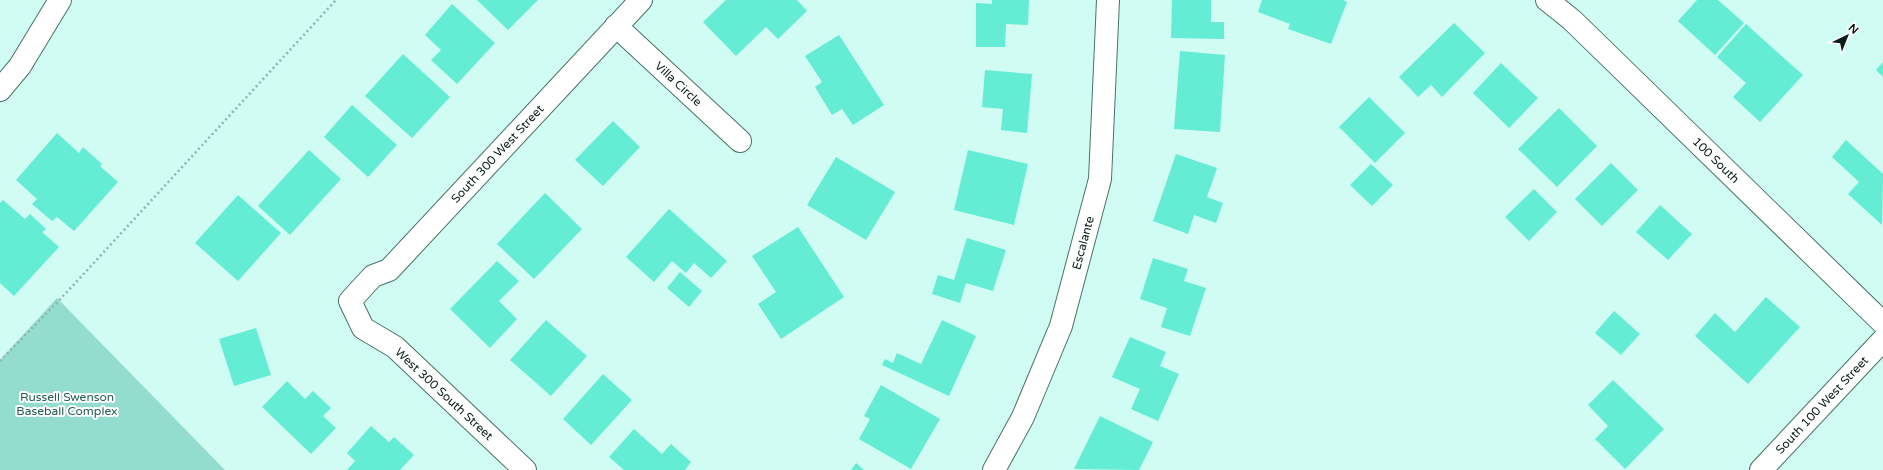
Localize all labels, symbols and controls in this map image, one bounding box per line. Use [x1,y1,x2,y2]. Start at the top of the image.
north arrow [1827,16,1867,56]
text: N [1846,21,1861,37]
street label: Villa Circle [652,59,705,109]
street label: South 300 West Street [448,102,547,206]
street label: 100 South [1690,134,1742,186]
street label: Escalante [1069,214,1097,271]
street label: West 300 South Street [392,345,496,443]
street label: South 100 West Street [1773,353,1871,457]
park label: Russell Swenson Baseball Complex [16,390,118,418]

